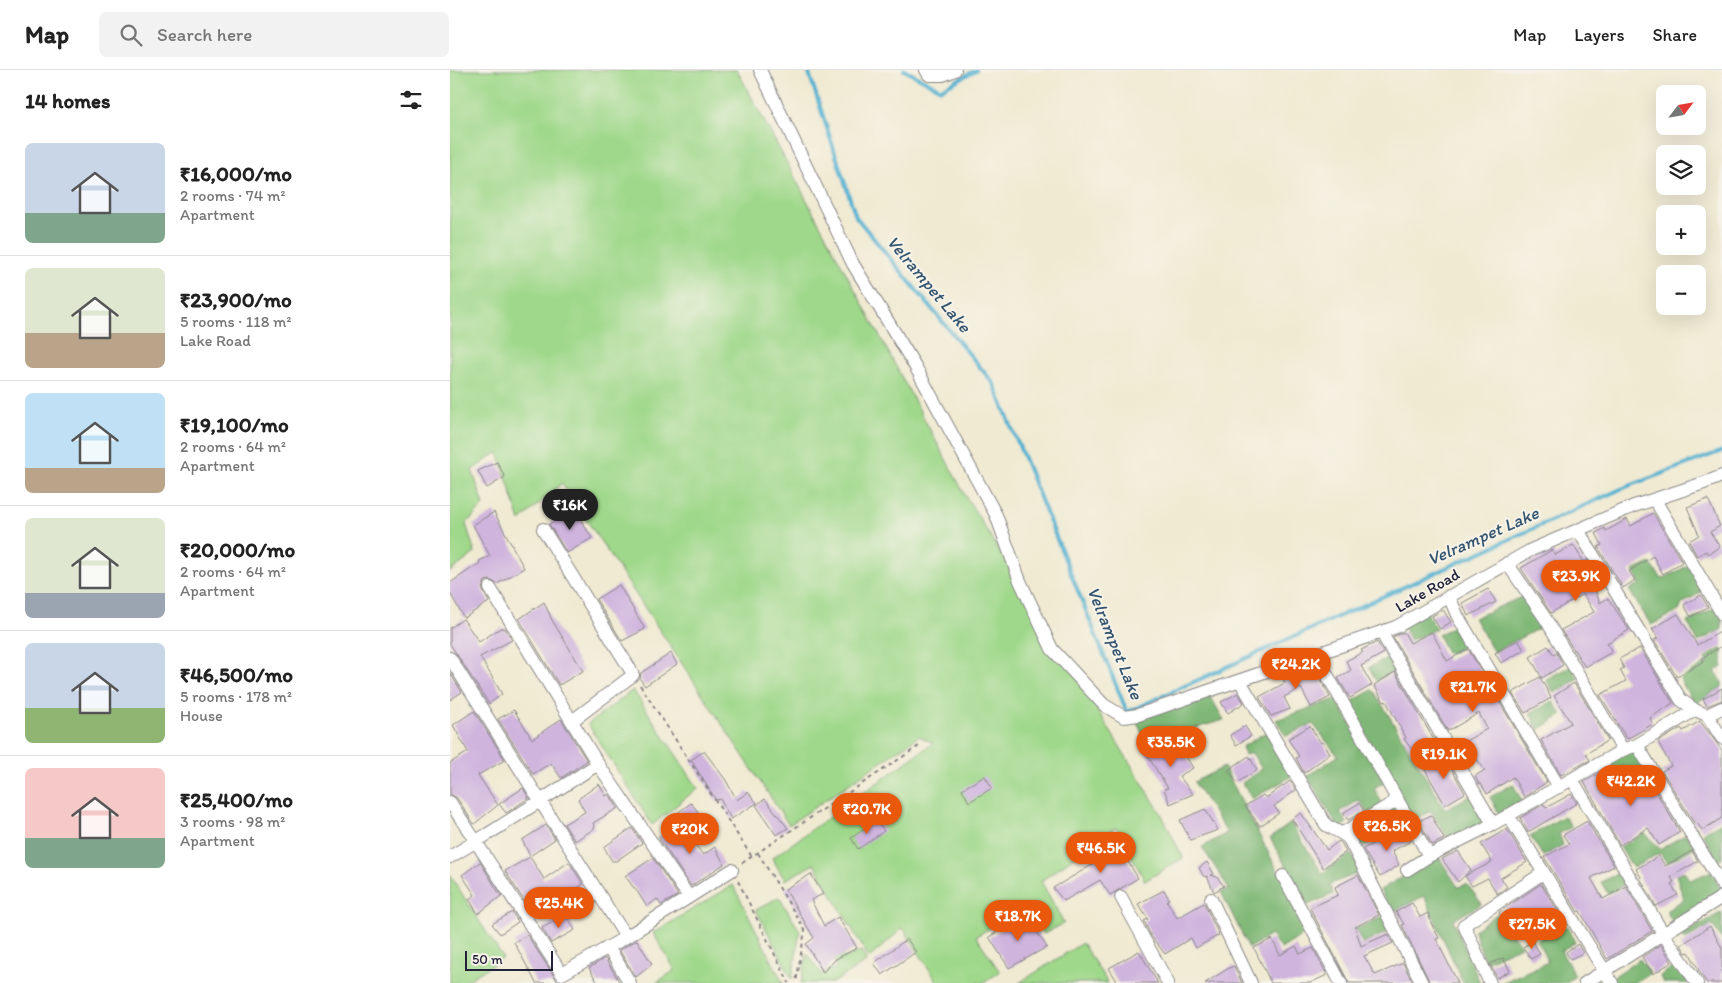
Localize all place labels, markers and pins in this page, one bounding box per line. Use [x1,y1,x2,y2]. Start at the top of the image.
pin: ₹16K [540,488,600,531]
pin: ₹23.9K [1535,560,1617,602]
pin: ₹24.2K [1255,648,1337,690]
pin: ₹21.7K [1432,670,1514,713]
pin: ₹35.5K [1130,726,1212,768]
pin: ₹19.1K [1403,738,1485,780]
pin: ₹42.2K [1590,764,1672,807]
pin: ₹20.7K [826,792,908,835]
pin: ₹26.5K [1346,810,1428,852]
pin: ₹20K [660,812,720,855]
pin: ₹46.5K [1060,832,1142,874]
pin: ₹25.4K [518,886,600,929]
pin: ₹18.7K [977,900,1059,942]
pin: ₹27.5K [1491,908,1573,950]

